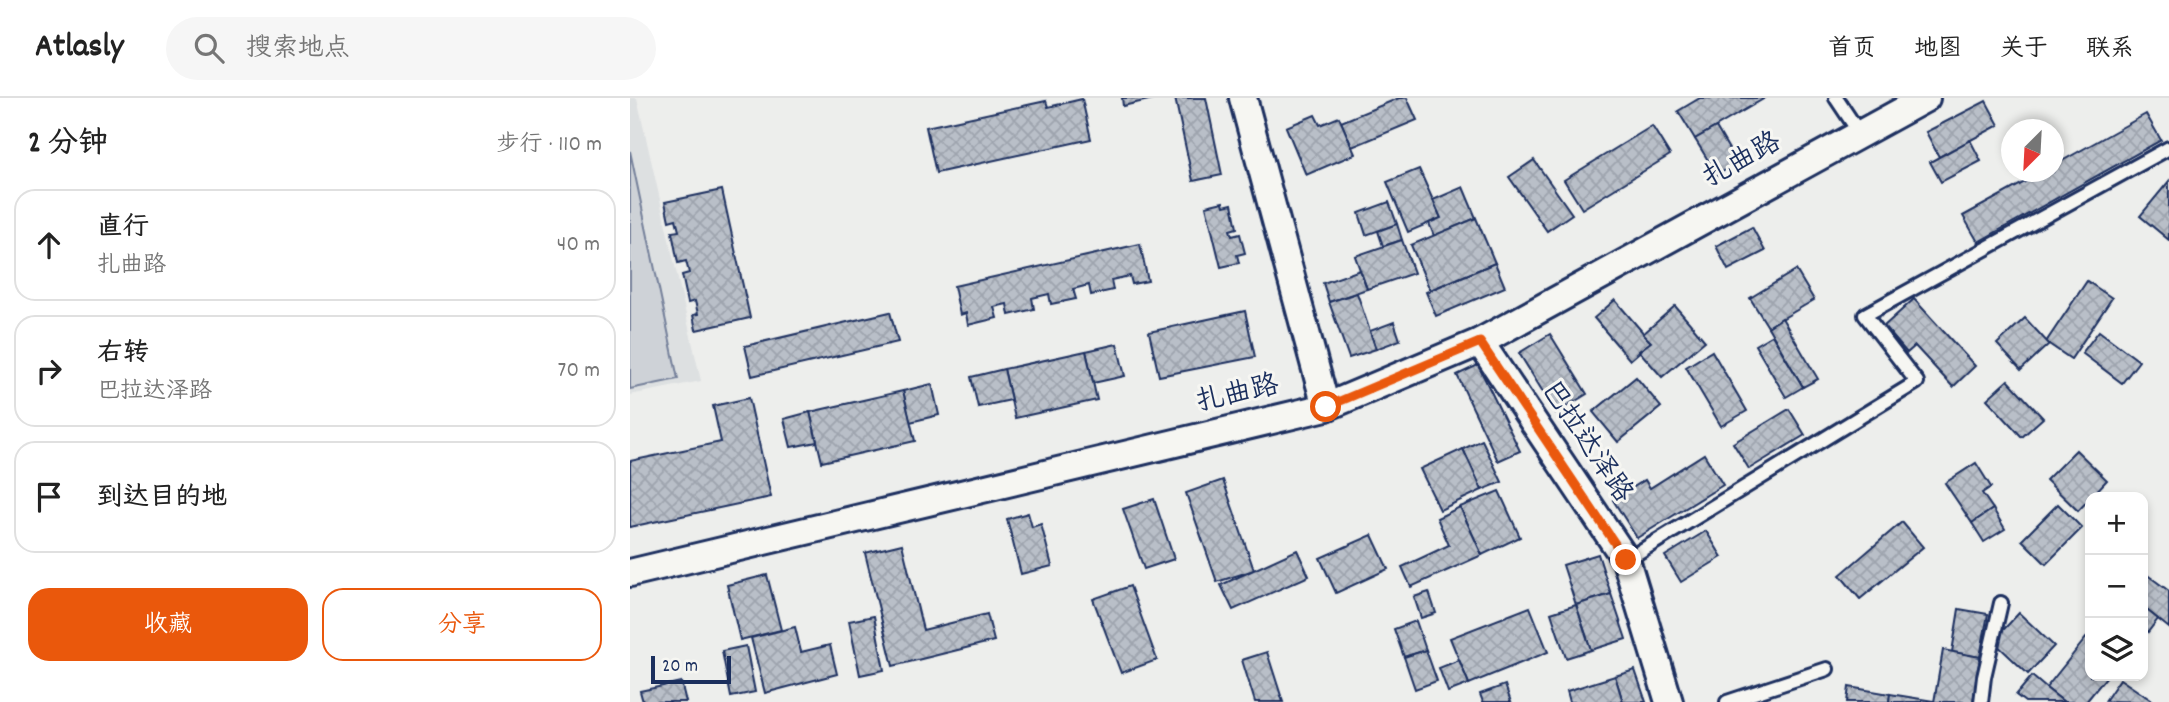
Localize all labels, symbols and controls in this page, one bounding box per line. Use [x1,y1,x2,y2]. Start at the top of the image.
search box [166,17,656,80]
text: Atlasly [35,25,124,72]
icon: search [190,29,228,67]
text: 搜索地点 [246,31,350,68]
text: 首页 [1828,33,1876,67]
text: 地图 [1914,33,1962,67]
text: 关于 [2000,33,2048,67]
text: 联系 [2086,33,2134,67]
north arrow [2001,119,2064,182]
text: 2 分钟 [28,124,108,167]
street label: 扎曲路 [1697,124,1789,200]
text: 步行 · 110 m [497,129,602,162]
text: 直行 [97,210,149,247]
icon: ahead [30,226,68,264]
text: 40 m [557,229,600,262]
text: 扎曲路 [97,250,166,283]
text: 右转 [97,336,149,373]
icon: right [30,352,68,390]
text: 70 m [558,355,600,388]
street label: 扎曲路 [1193,367,1283,425]
street label: 巴拉达泽路 [1529,374,1641,512]
text: 巴拉达泽路 [97,376,212,409]
route start [1310,391,1341,422]
icon: arrive [30,478,68,516]
text: 到达目的地 [97,480,227,517]
map controls [2085,492,2148,681]
button: + [2085,492,2148,555]
route end [1610,544,1641,575]
button: − [2085,555,2148,618]
button: 收藏 [28,588,308,661]
button: 分享 [322,588,602,661]
button: layers [2085,618,2148,681]
scale bar [651,653,732,685]
text: 20 m [662,654,698,681]

